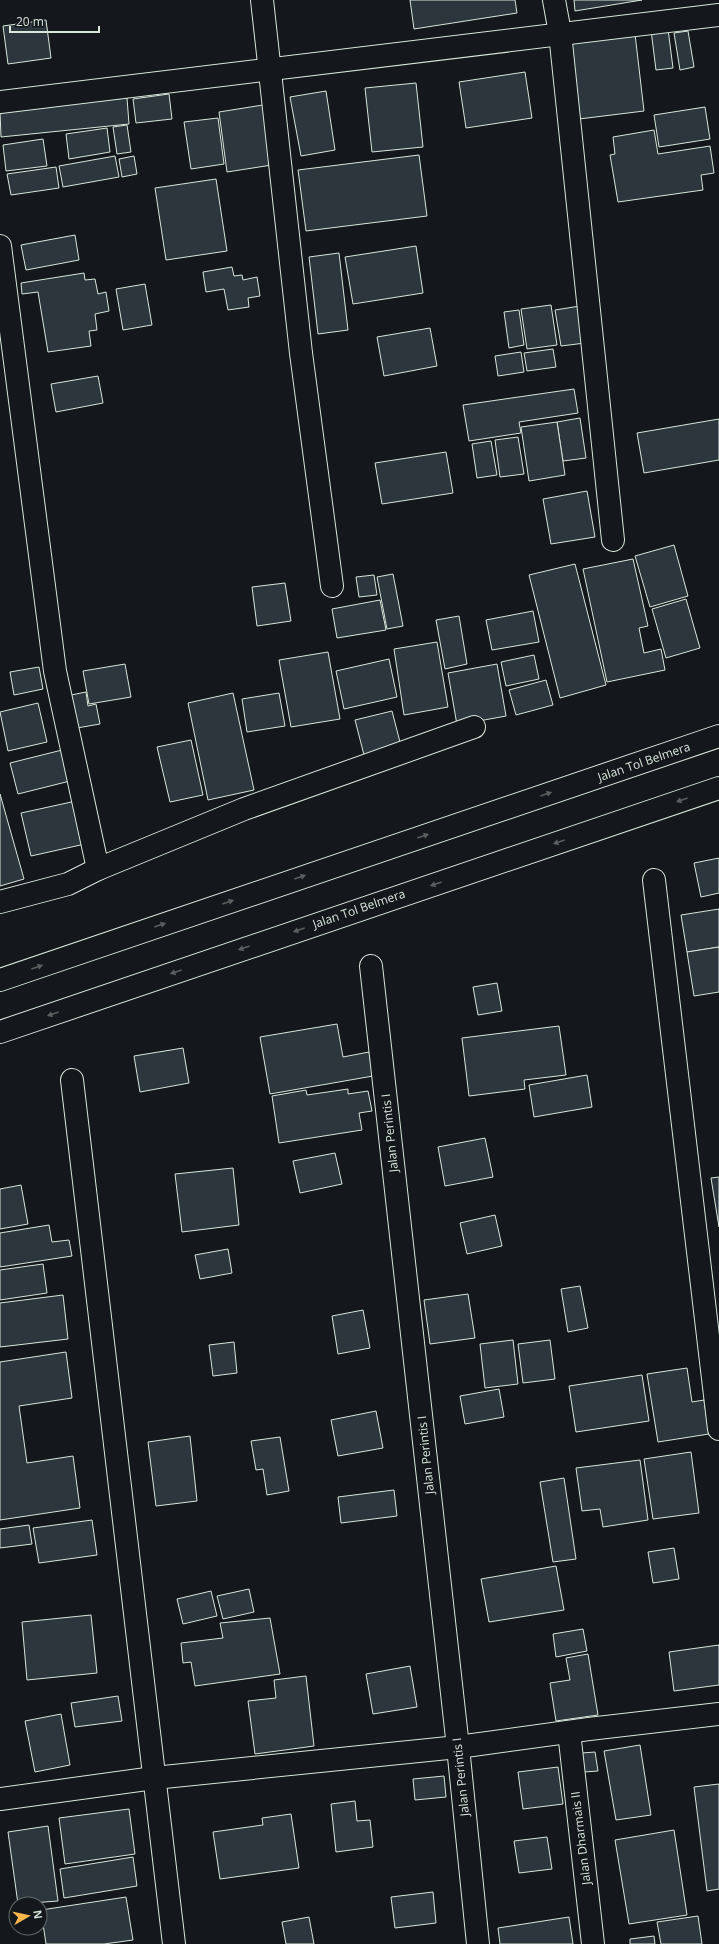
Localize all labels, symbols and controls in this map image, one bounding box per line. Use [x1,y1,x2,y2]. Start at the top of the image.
scale bar [10,8,99,34]
text: 20 m [16,13,44,30]
street label: Jalan Tol Belmera [594,738,692,786]
one-way arrow [541,791,553,797]
one-way arrow [676,798,688,804]
one-way arrow [417,833,429,839]
one-way arrow [553,839,565,845]
one-way arrow [294,874,306,880]
one-way arrow [429,881,441,887]
street label: Jalan Tol Belmera [309,885,407,933]
one-way arrow [223,898,235,904]
one-way arrow [154,922,166,928]
one-way arrow [293,927,305,933]
one-way arrow [238,946,250,952]
one-way arrow [31,964,43,970]
one-way arrow [169,969,181,975]
one-way arrow [46,1011,58,1017]
street label: Jalan Perintis I [377,1093,402,1174]
street label: Jalan Perintis I [413,1415,438,1496]
street label: Jalan Perintis I [448,1737,473,1818]
street label: Jalan Dharmais II [566,1790,595,1887]
north arrow [8,1896,48,1936]
text: N [30,1909,46,1920]

